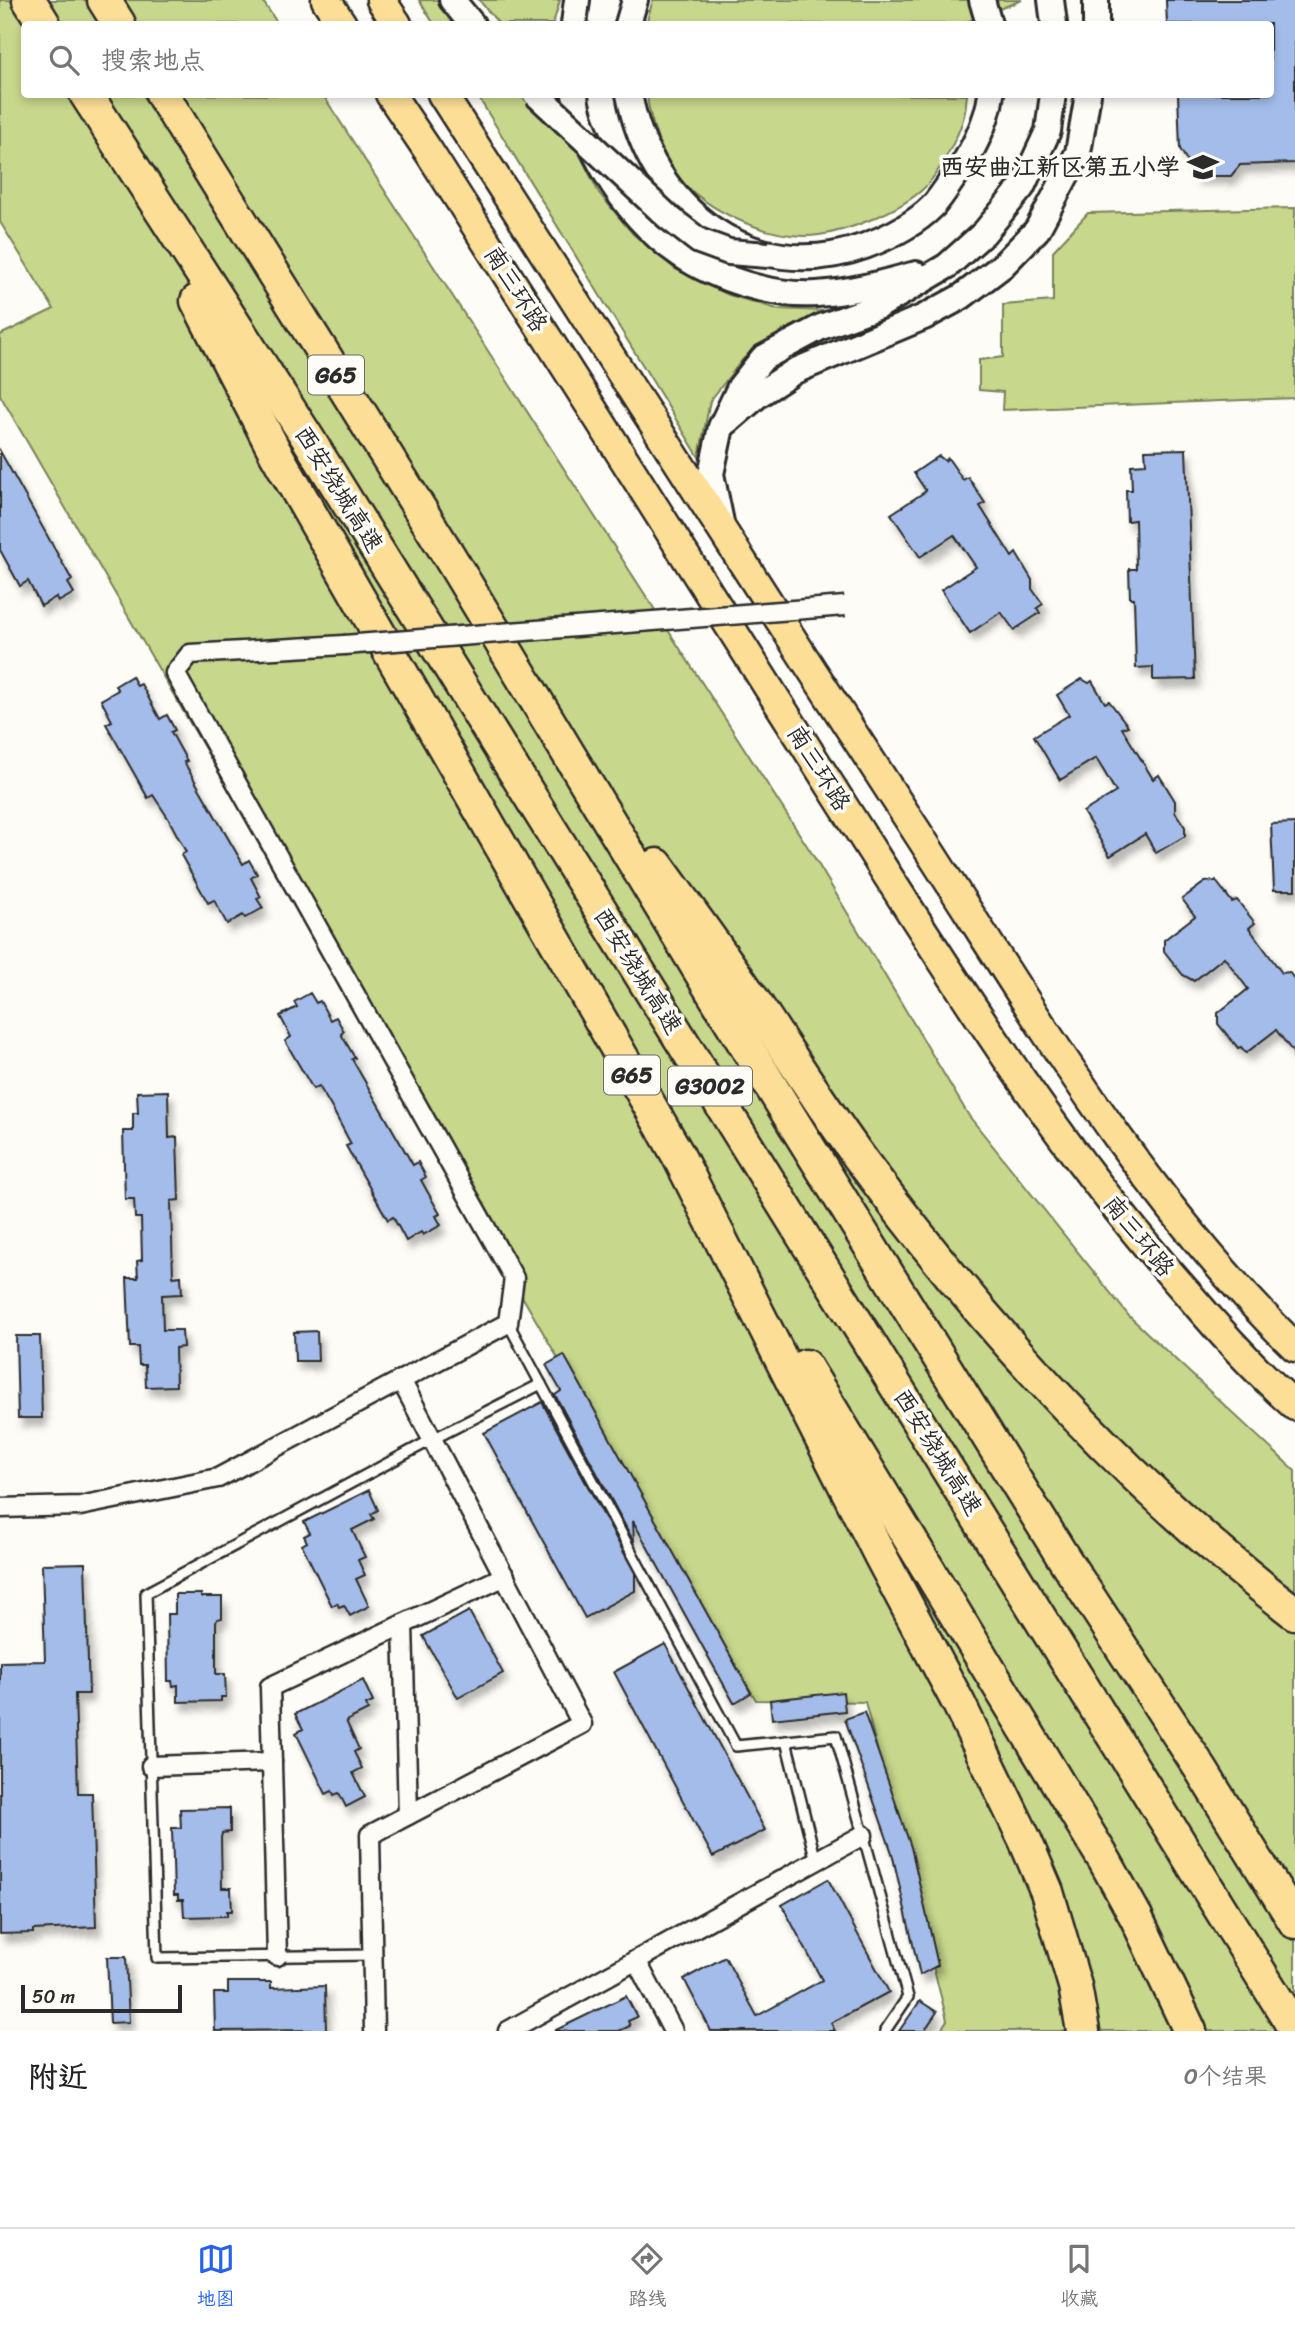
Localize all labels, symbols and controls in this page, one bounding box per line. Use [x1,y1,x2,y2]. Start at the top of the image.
search box [21,21,1274,98]
text: 搜索地点 [101,37,205,83]
icon: search [45,41,83,79]
place label: 西安曲江新区第五小学 [940,146,1180,188]
school or university icon: 西安曲江新区第五小学 [1186,150,1220,184]
street label: 南三环路 [473,237,559,341]
road number: G65 [308,356,364,394]
street label: 西安绕城高速 [283,417,395,561]
street label: 南三环路 [776,716,862,820]
street label: 西安绕城高速 [582,899,694,1043]
road number: G65 [604,1056,660,1094]
road number: G3002 [668,1066,752,1106]
street label: 南三环路 [1092,1185,1186,1287]
street label: 西安绕城高速 [882,1380,994,1524]
text: 50 m [32,1980,75,2013]
scale bar [21,1982,182,2014]
text: 附近 [28,2050,88,2104]
text: 0个结果 [1183,2056,1267,2097]
tab: 地图 [197,2240,235,2315]
tab: 路线 [628,2240,666,2315]
tab: 收藏 [1060,2240,1098,2315]

